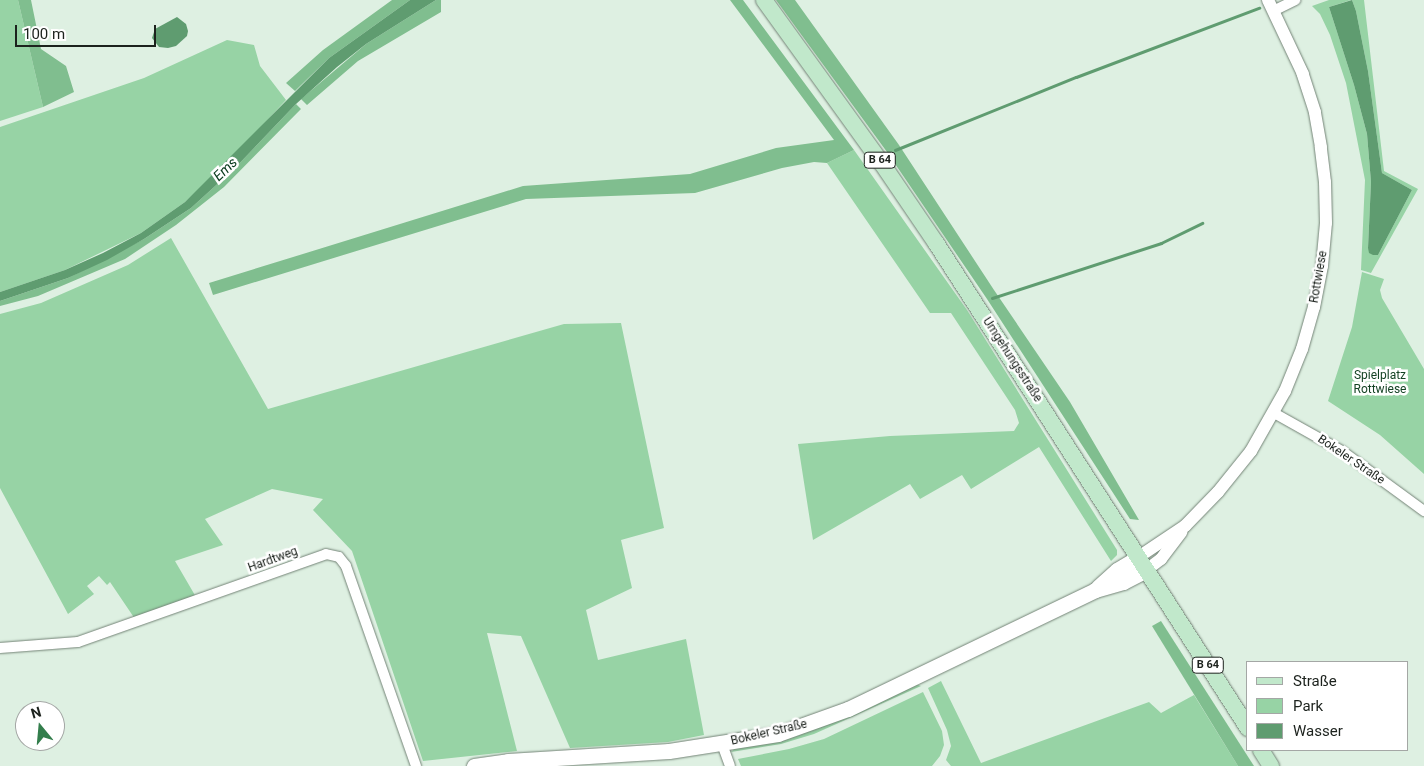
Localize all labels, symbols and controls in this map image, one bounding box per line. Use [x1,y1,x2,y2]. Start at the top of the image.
scale bar [18,15,159,47]
text: 100 m [23,25,65,43]
road number: B 64 [864,152,896,168]
water label: Ems [210,154,240,184]
street label: Rottwiese [1307,250,1331,304]
street label: Umgehungsstraße [979,315,1045,405]
park label: Spielplatz Rottwiese [1354,369,1406,397]
street label: Bokeler Straße [1315,432,1387,488]
street label: Hardtweg [246,544,300,576]
road number: B 64 [1192,656,1224,674]
legend [1246,661,1409,751]
text: Straße [1293,672,1337,690]
text: Park [1293,697,1323,715]
north arrow [15,701,65,751]
text: N [29,704,43,722]
street label: Bokeler Straße [729,717,809,749]
text: Wasser [1293,722,1343,740]

